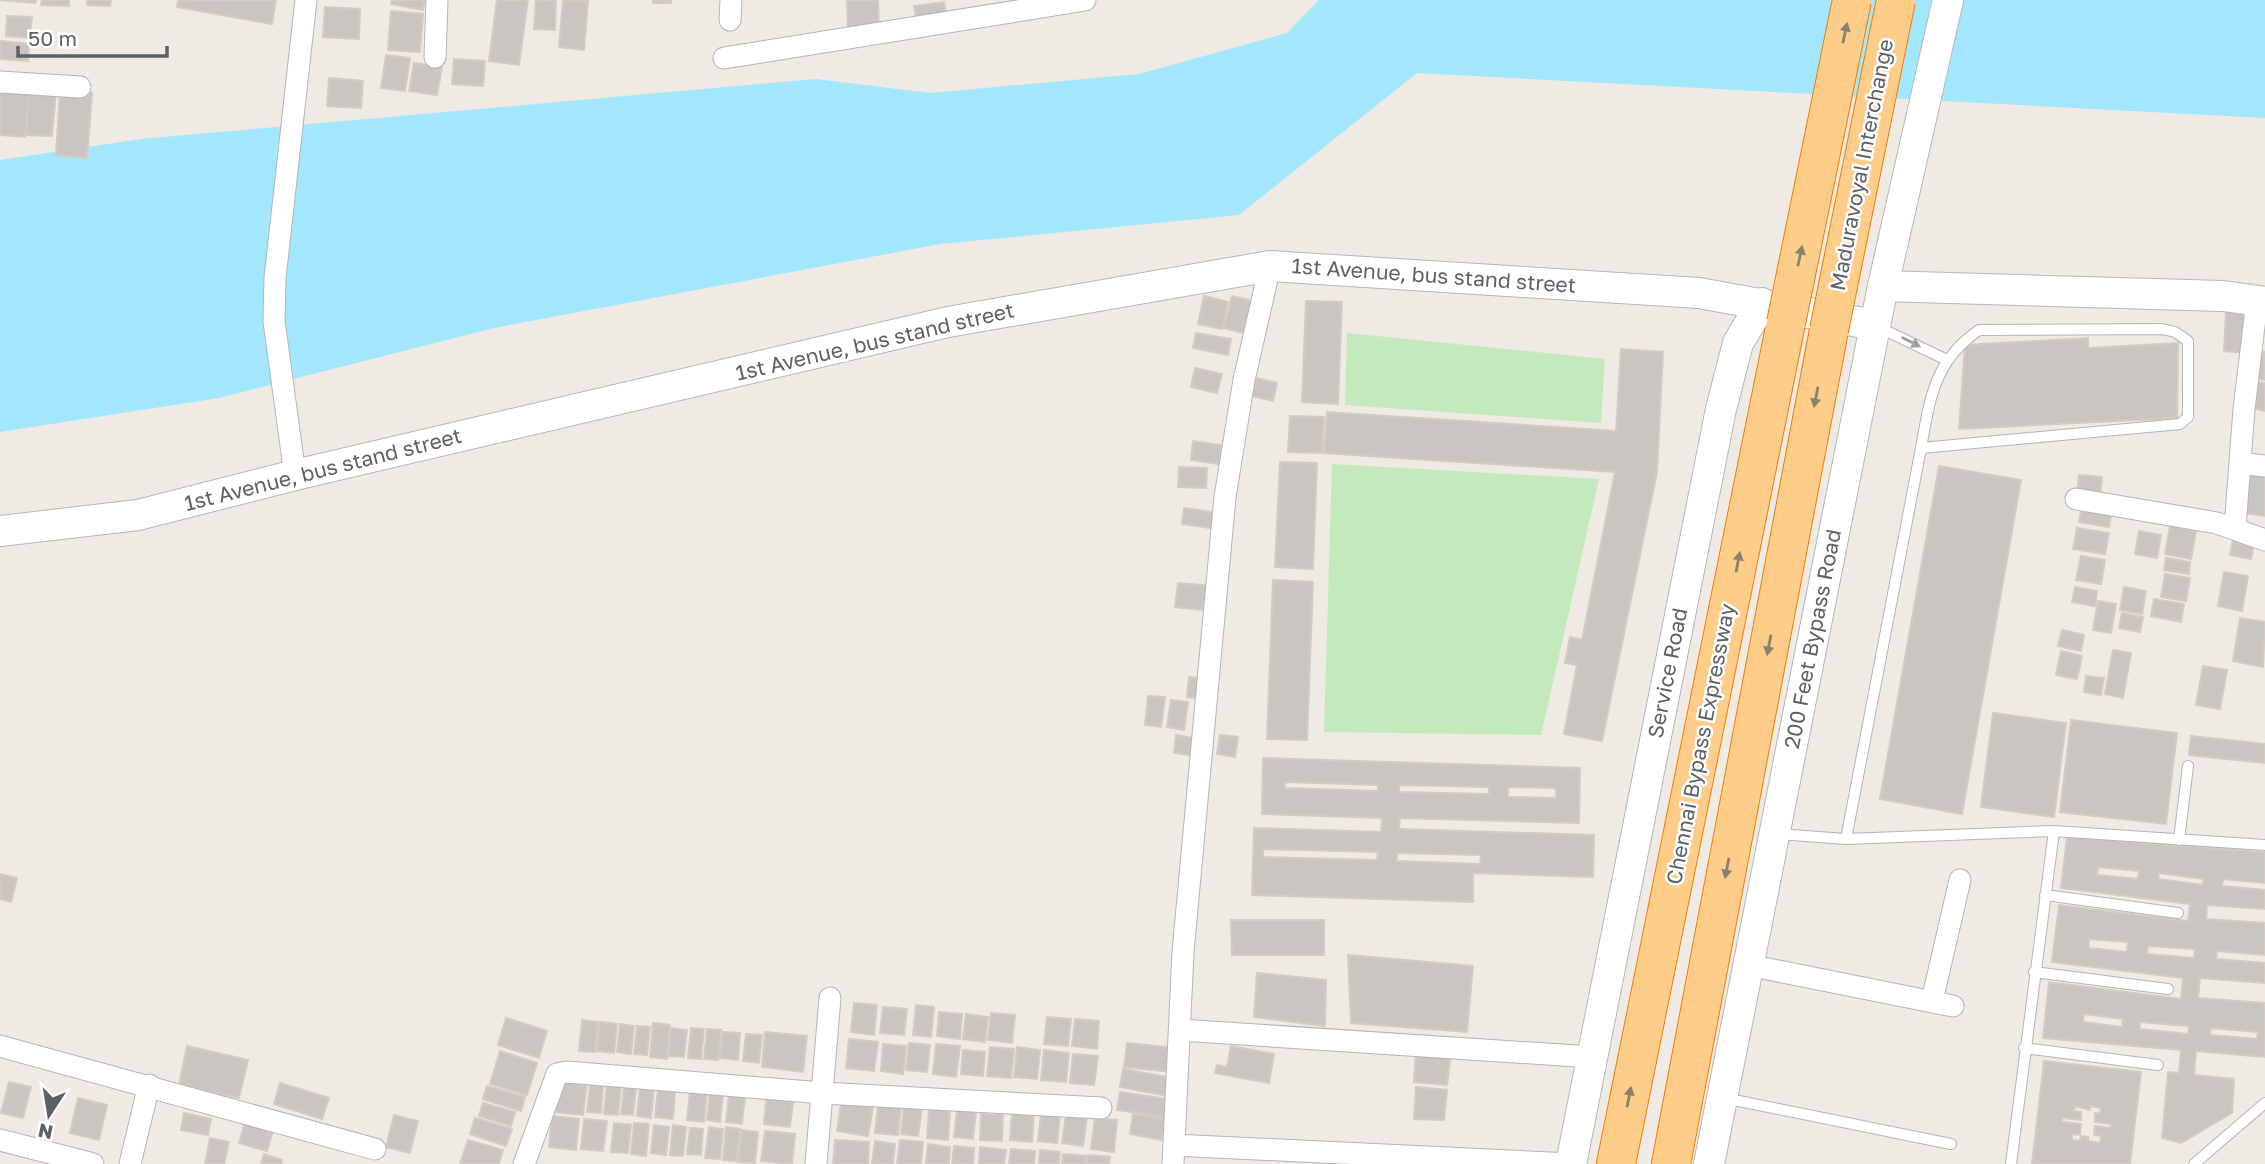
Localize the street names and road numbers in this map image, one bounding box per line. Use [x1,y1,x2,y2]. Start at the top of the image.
street label: Maduravoyal Interchange [1824,37,1898,293]
street label: 1st Avenue, bus stand street [1291,252,1577,298]
street label: 1st Avenue, bus stand street [733,296,1017,386]
street label: 1st Avenue, bus stand street [181,422,464,516]
street label: 200 Feet Bypass Road [1778,527,1846,751]
street label: Chennai Bypass Expressway [1660,601,1740,886]
street label: Service Road [1642,605,1692,740]

